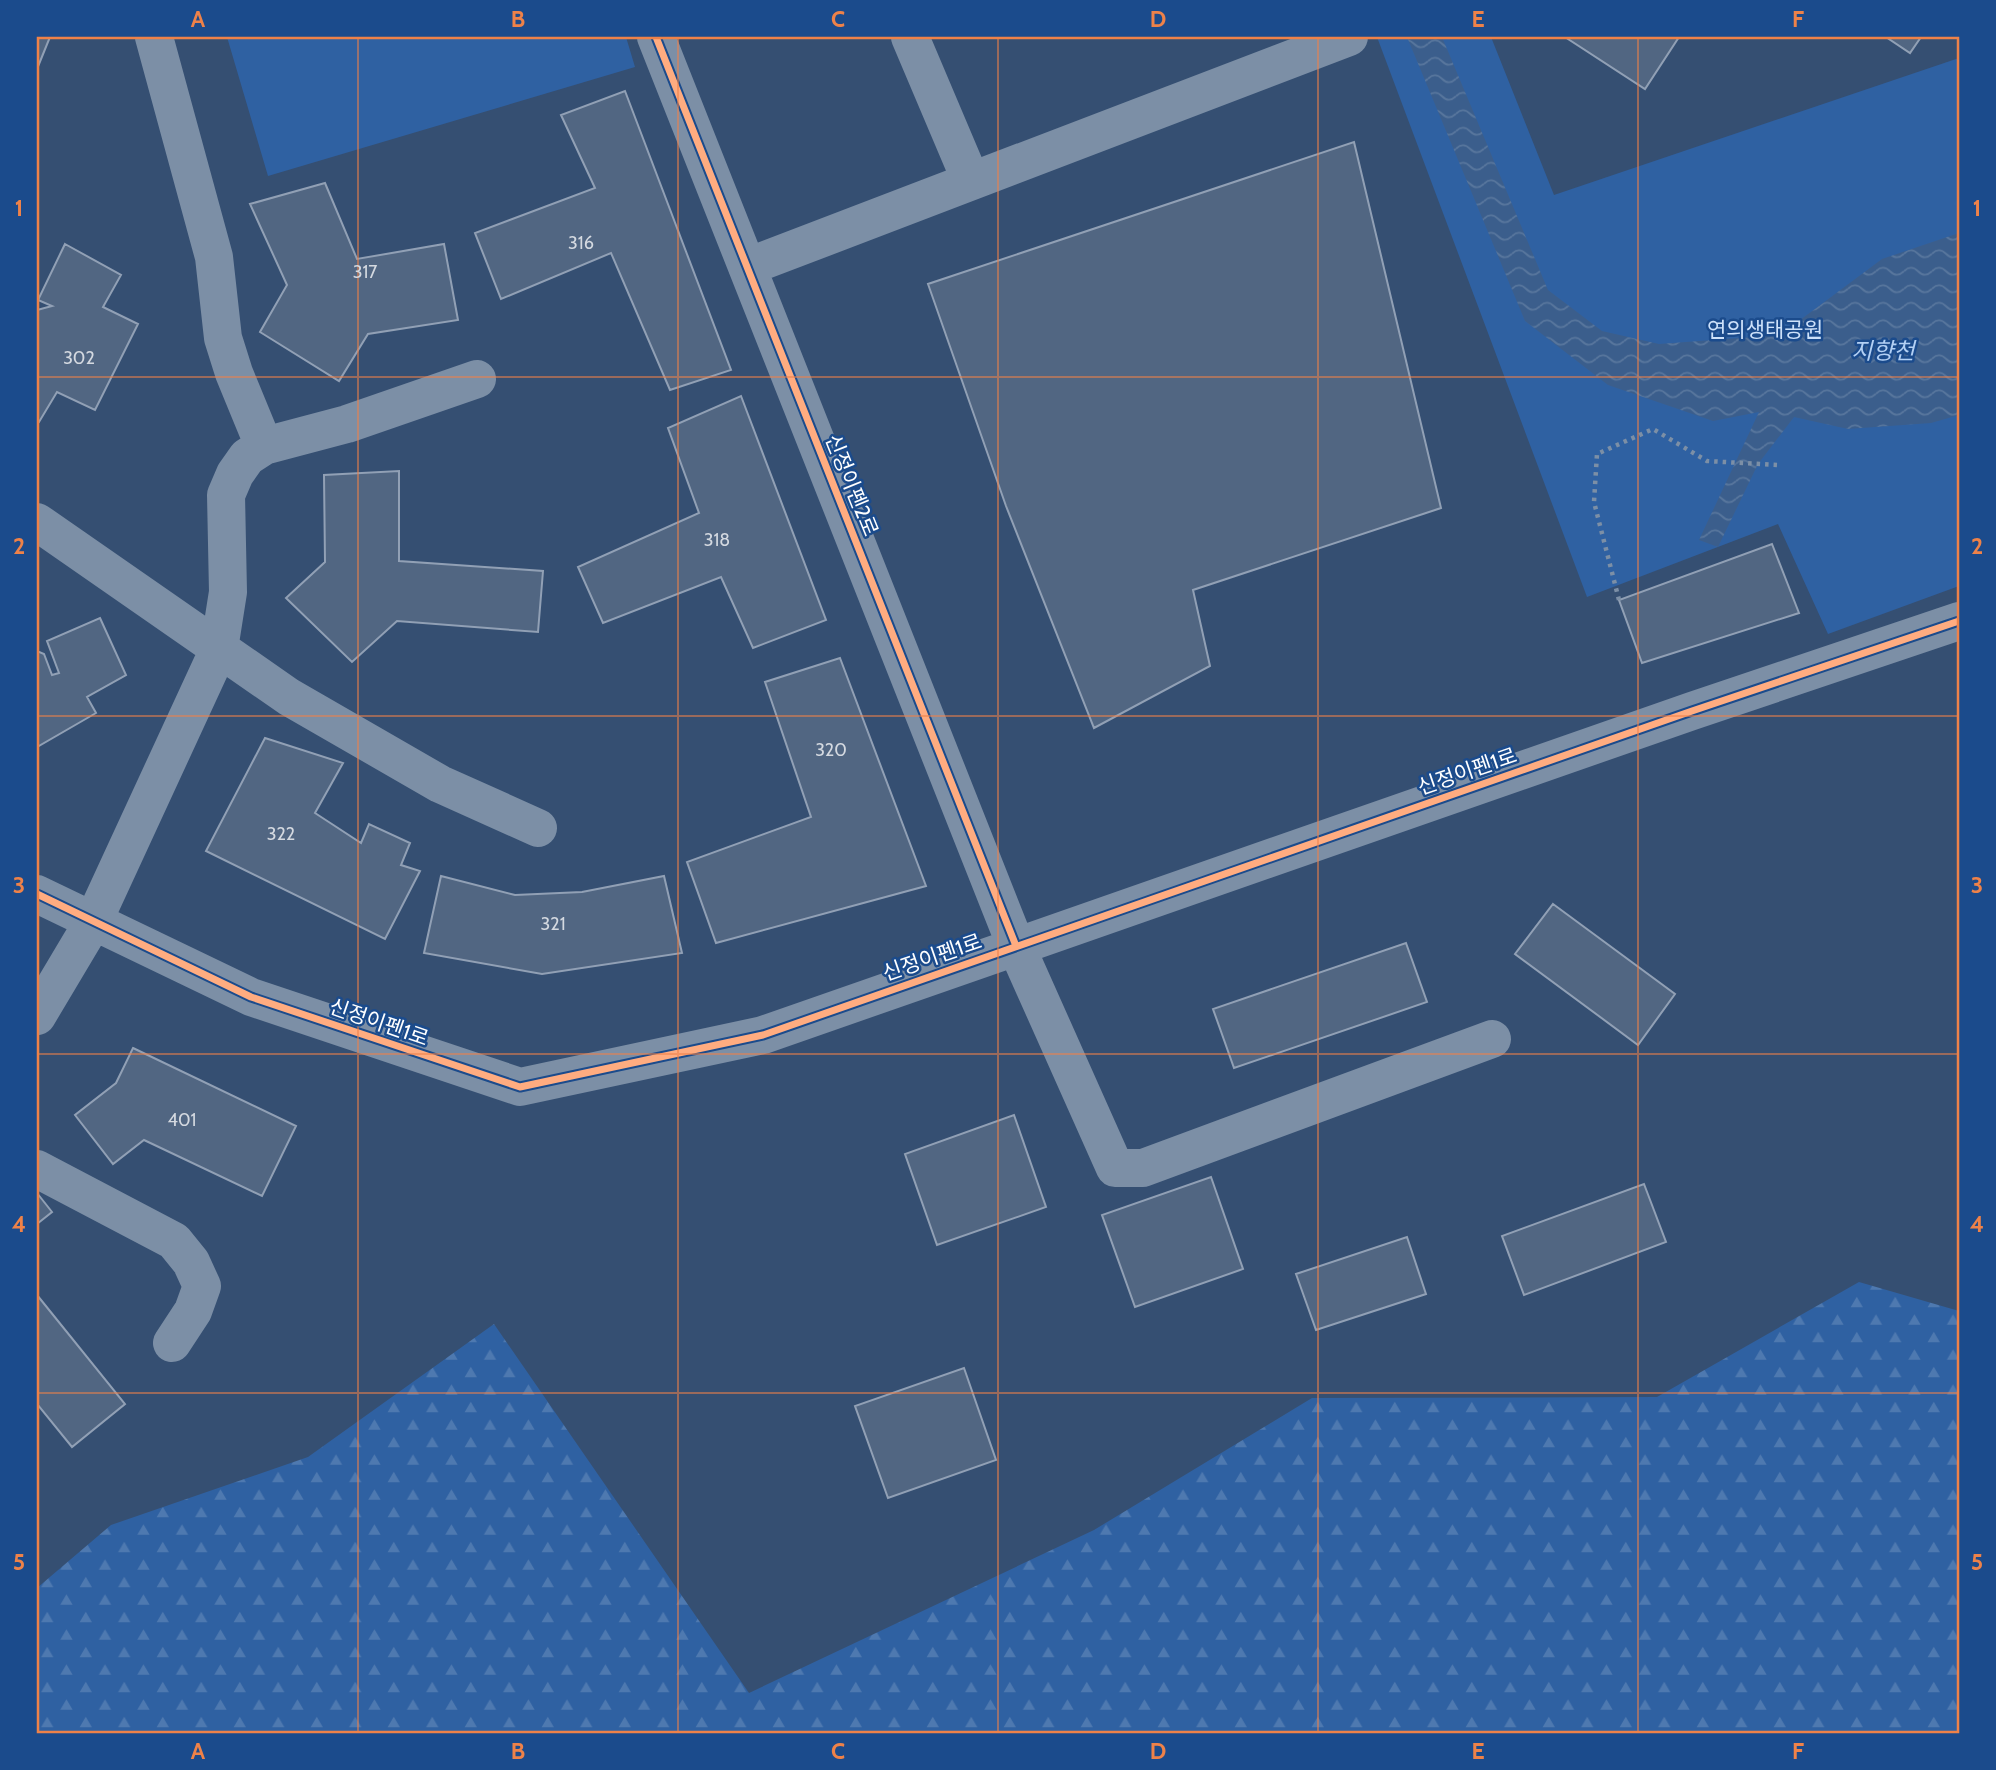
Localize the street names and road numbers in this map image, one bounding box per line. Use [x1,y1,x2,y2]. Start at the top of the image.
street label: 신정이펜2로 [820,430,884,540]
street label: 신정이펜1로 [1414,742,1520,800]
street label: 신정이펜1로 [879,928,985,986]
street label: 신정이펜1로 [326,993,432,1051]

